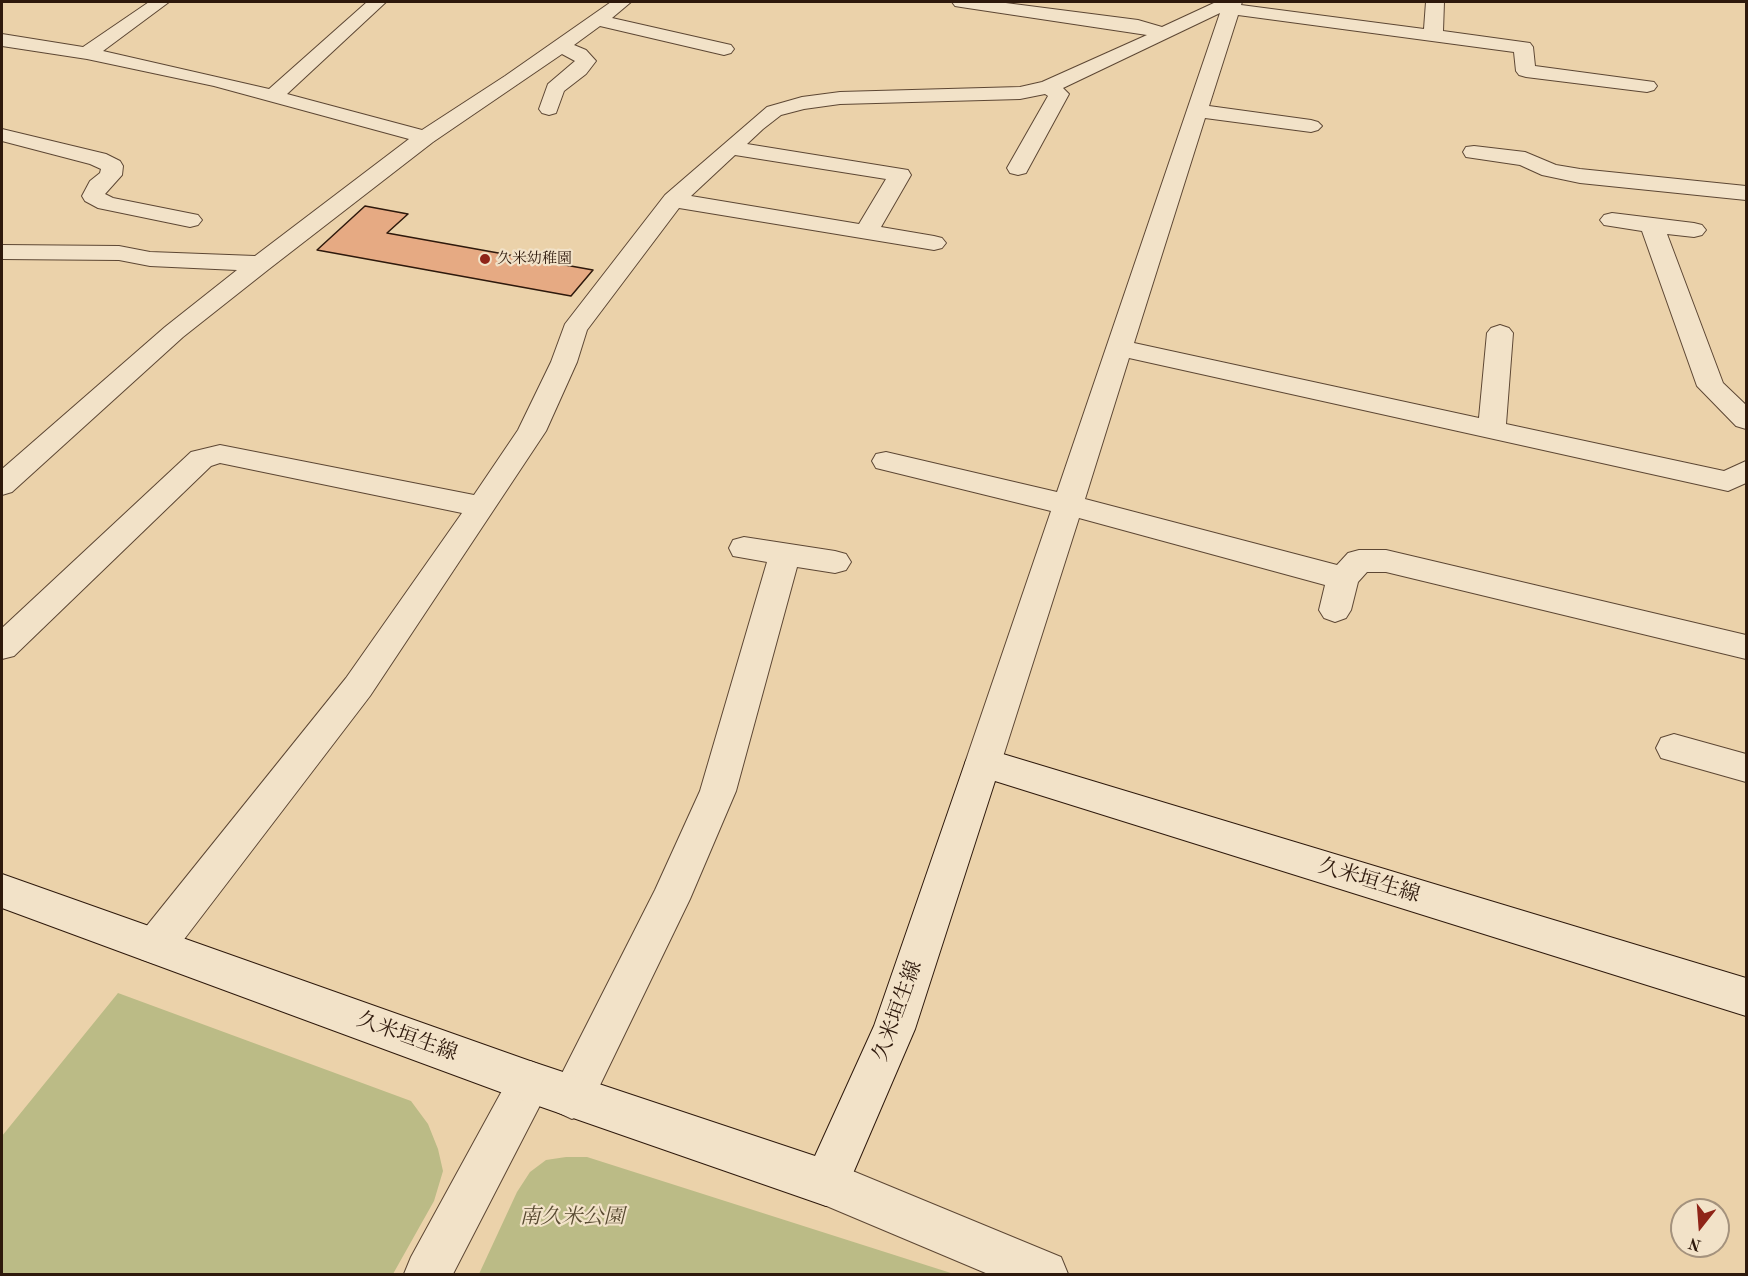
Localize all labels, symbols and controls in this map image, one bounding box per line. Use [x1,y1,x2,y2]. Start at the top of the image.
place label: 久米幼稚園 [497,250,572,268]
marker: 久米幼稚園 [478,252,492,266]
street label: 久米垣生線 [1315,854,1423,908]
street label: 久米垣生線 [868,957,928,1065]
street label: 久米垣生線 [353,1007,461,1067]
north arrow [1670,1198,1730,1258]
park label: 南久米公園 [520,1204,624,1230]
text: N [1687,1234,1704,1253]

